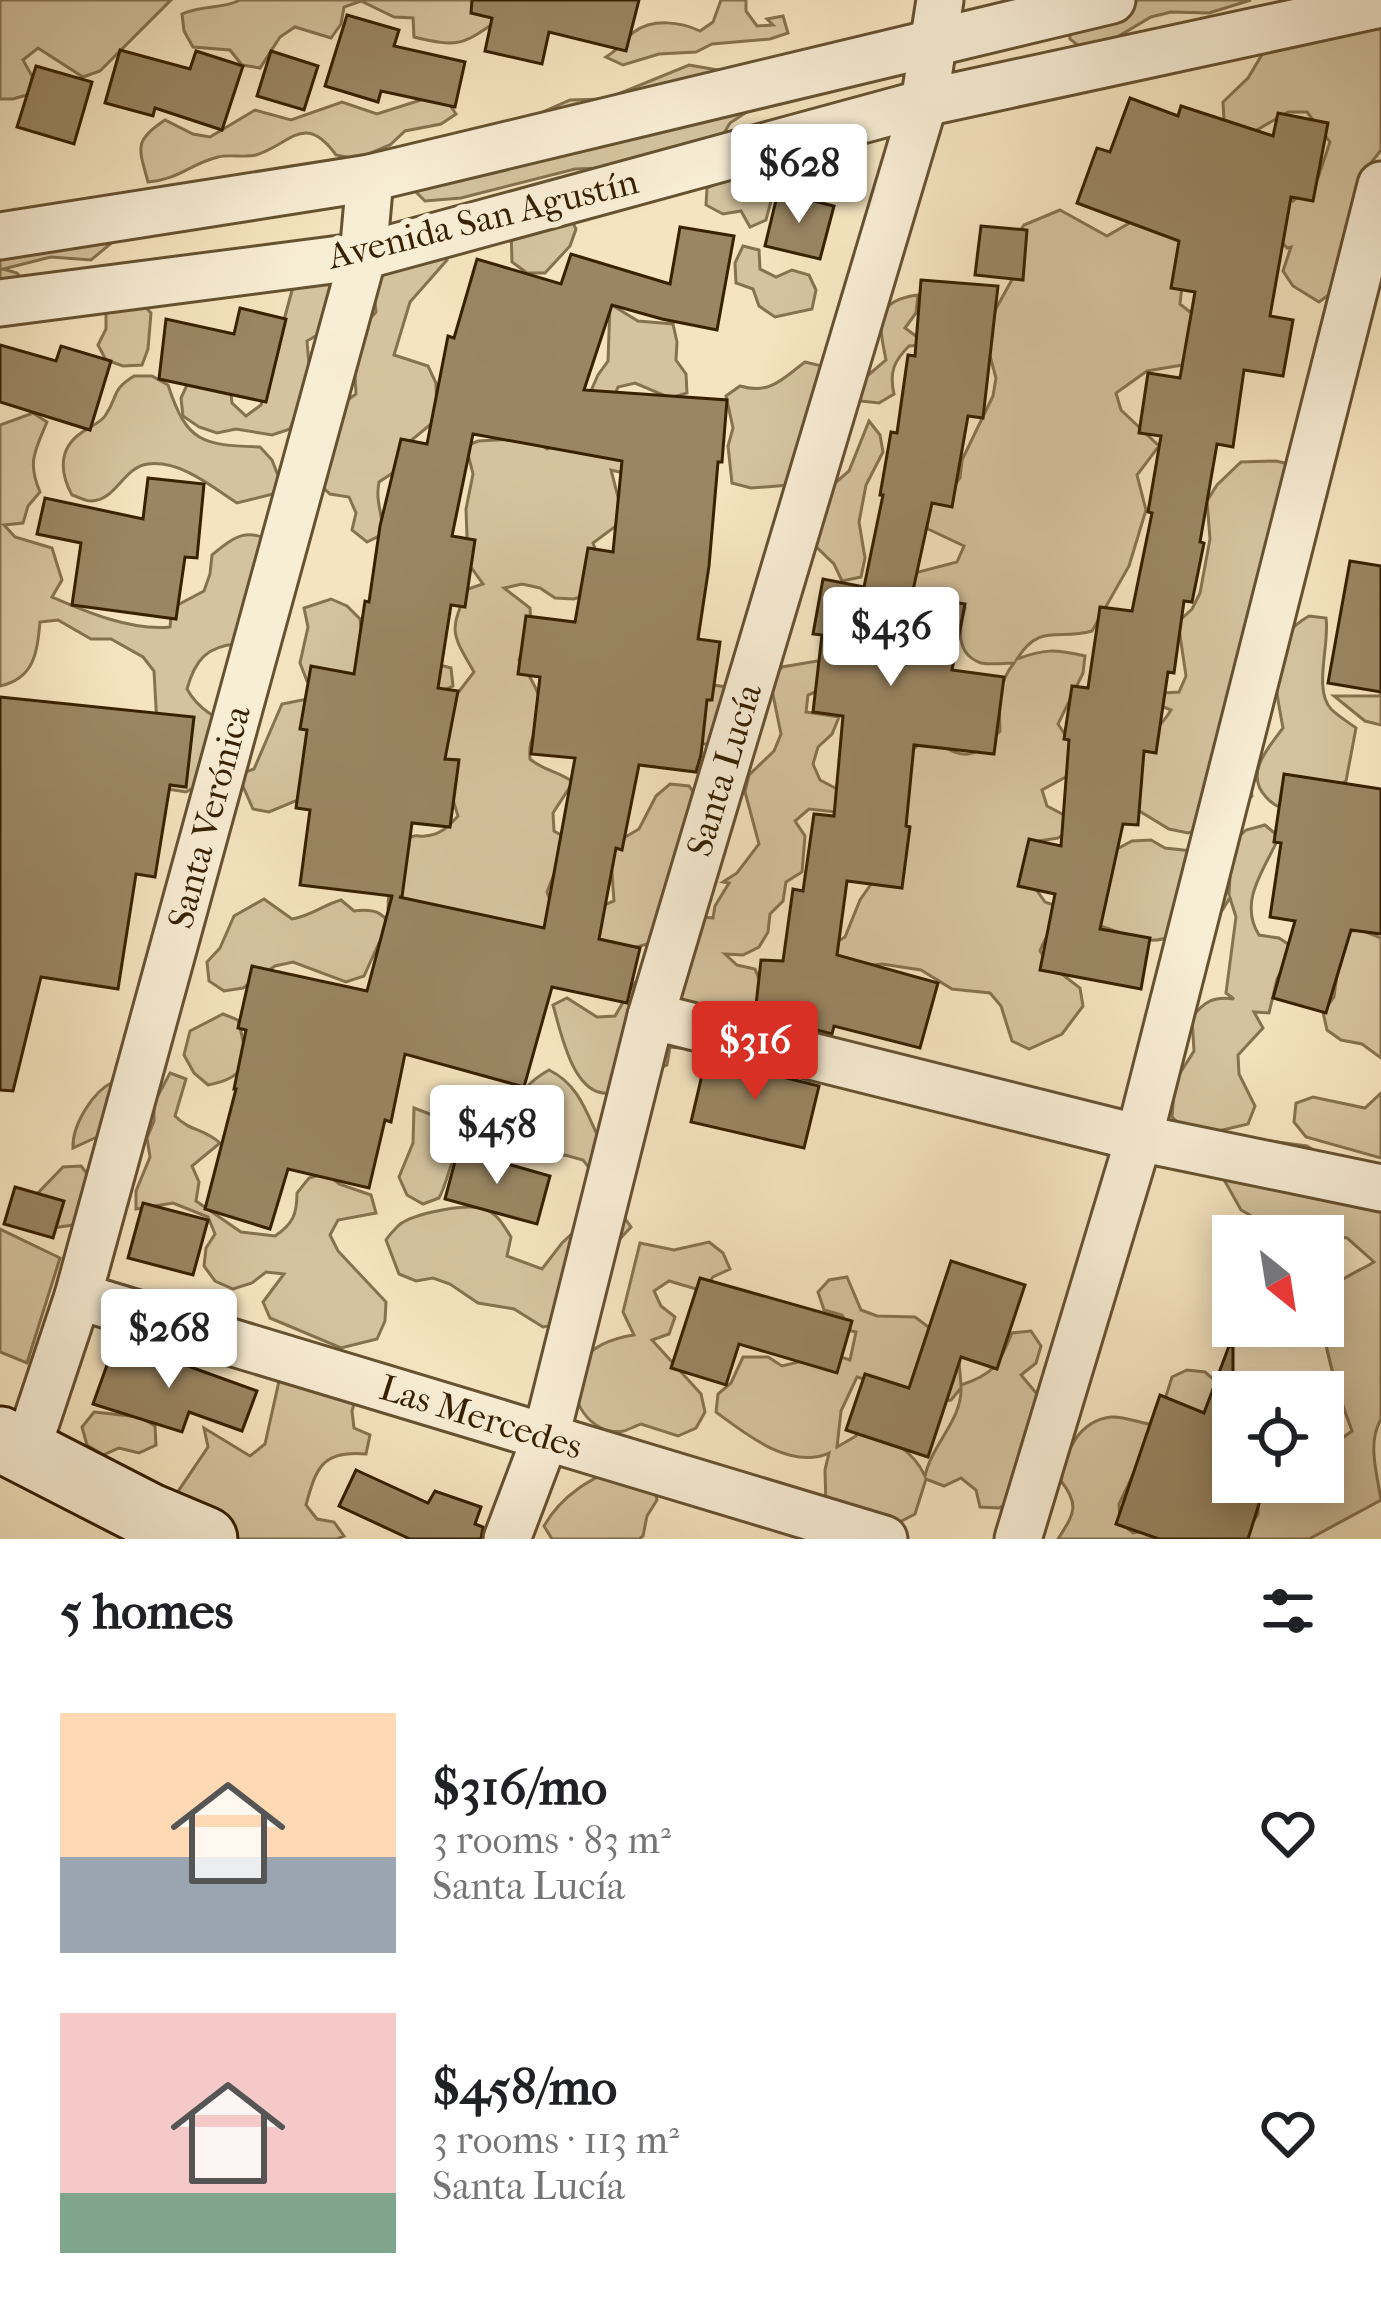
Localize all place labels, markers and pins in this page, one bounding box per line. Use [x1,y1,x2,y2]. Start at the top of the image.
pin: $628 [728,124,870,226]
pin: $436 [820,587,962,689]
pin: $316 [684,1001,826,1103]
pin: $458 [426,1085,568,1187]
pin: $268 [98,1289,240,1391]

